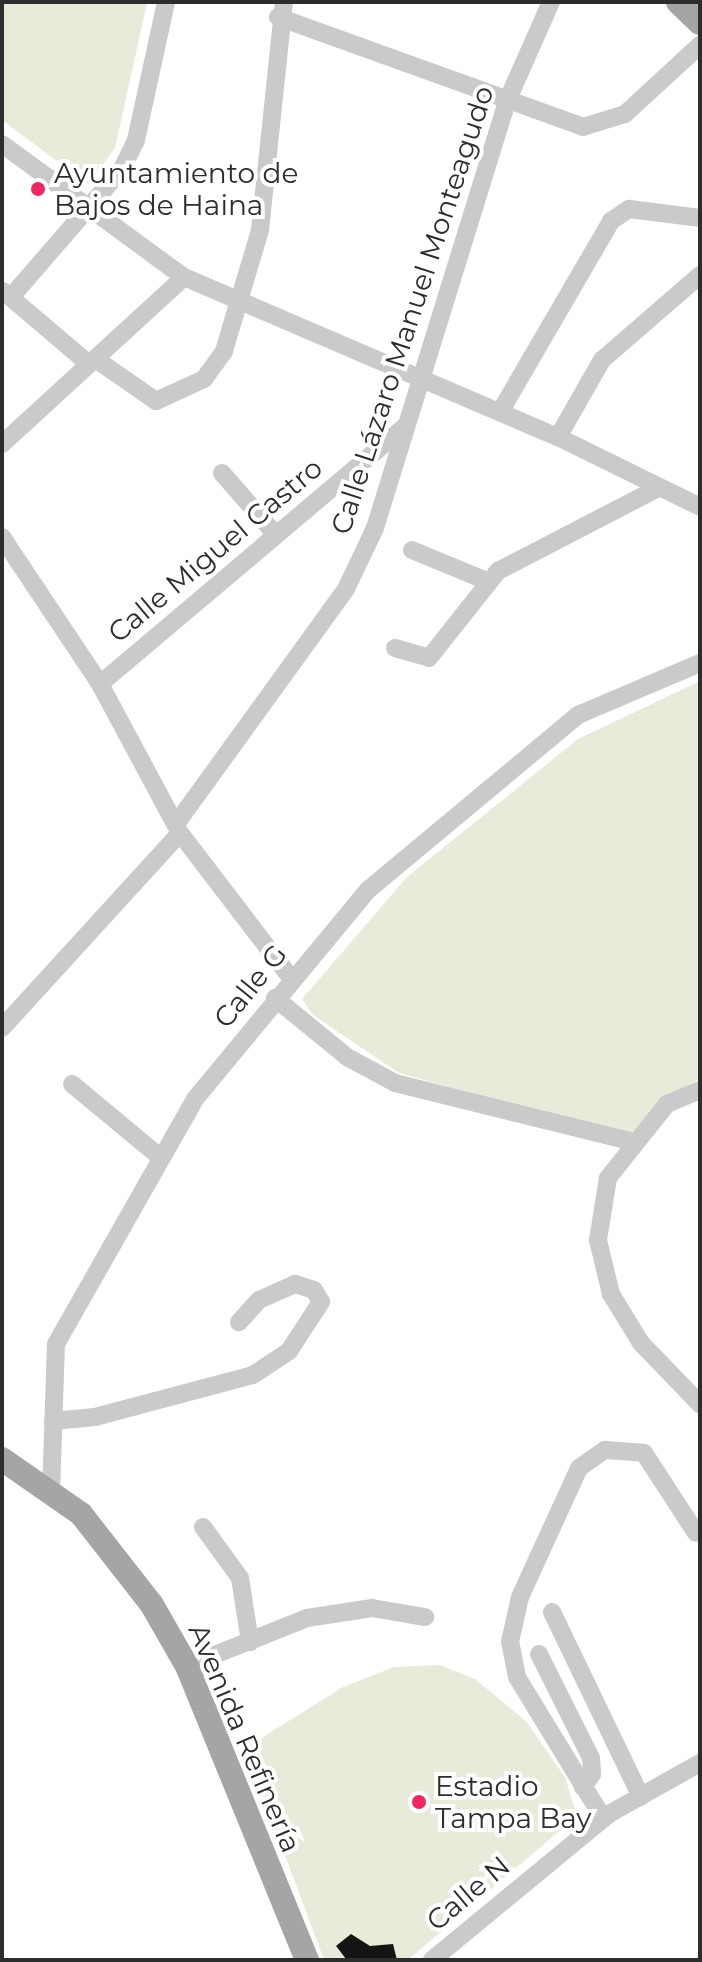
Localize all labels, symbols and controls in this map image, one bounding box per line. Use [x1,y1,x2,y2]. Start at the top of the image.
street label: Calle Lázaro Manuel Monteagudo [323,82,501,538]
place label: Ayuntamiento de Bajos de Haina [54,156,298,222]
marker: Ayuntamiento de Bajos de Haina [29,180,47,198]
street label: Calle Miguel Castro [101,451,329,649]
street label: Calle G [206,938,294,1034]
street label: Avenida Refinería [182,1618,308,1858]
place label: Estadio Tampa Bay [435,1769,592,1835]
marker: Estadio Tampa Bay [410,1793,428,1811]
street label: Calle N [420,1849,516,1937]

